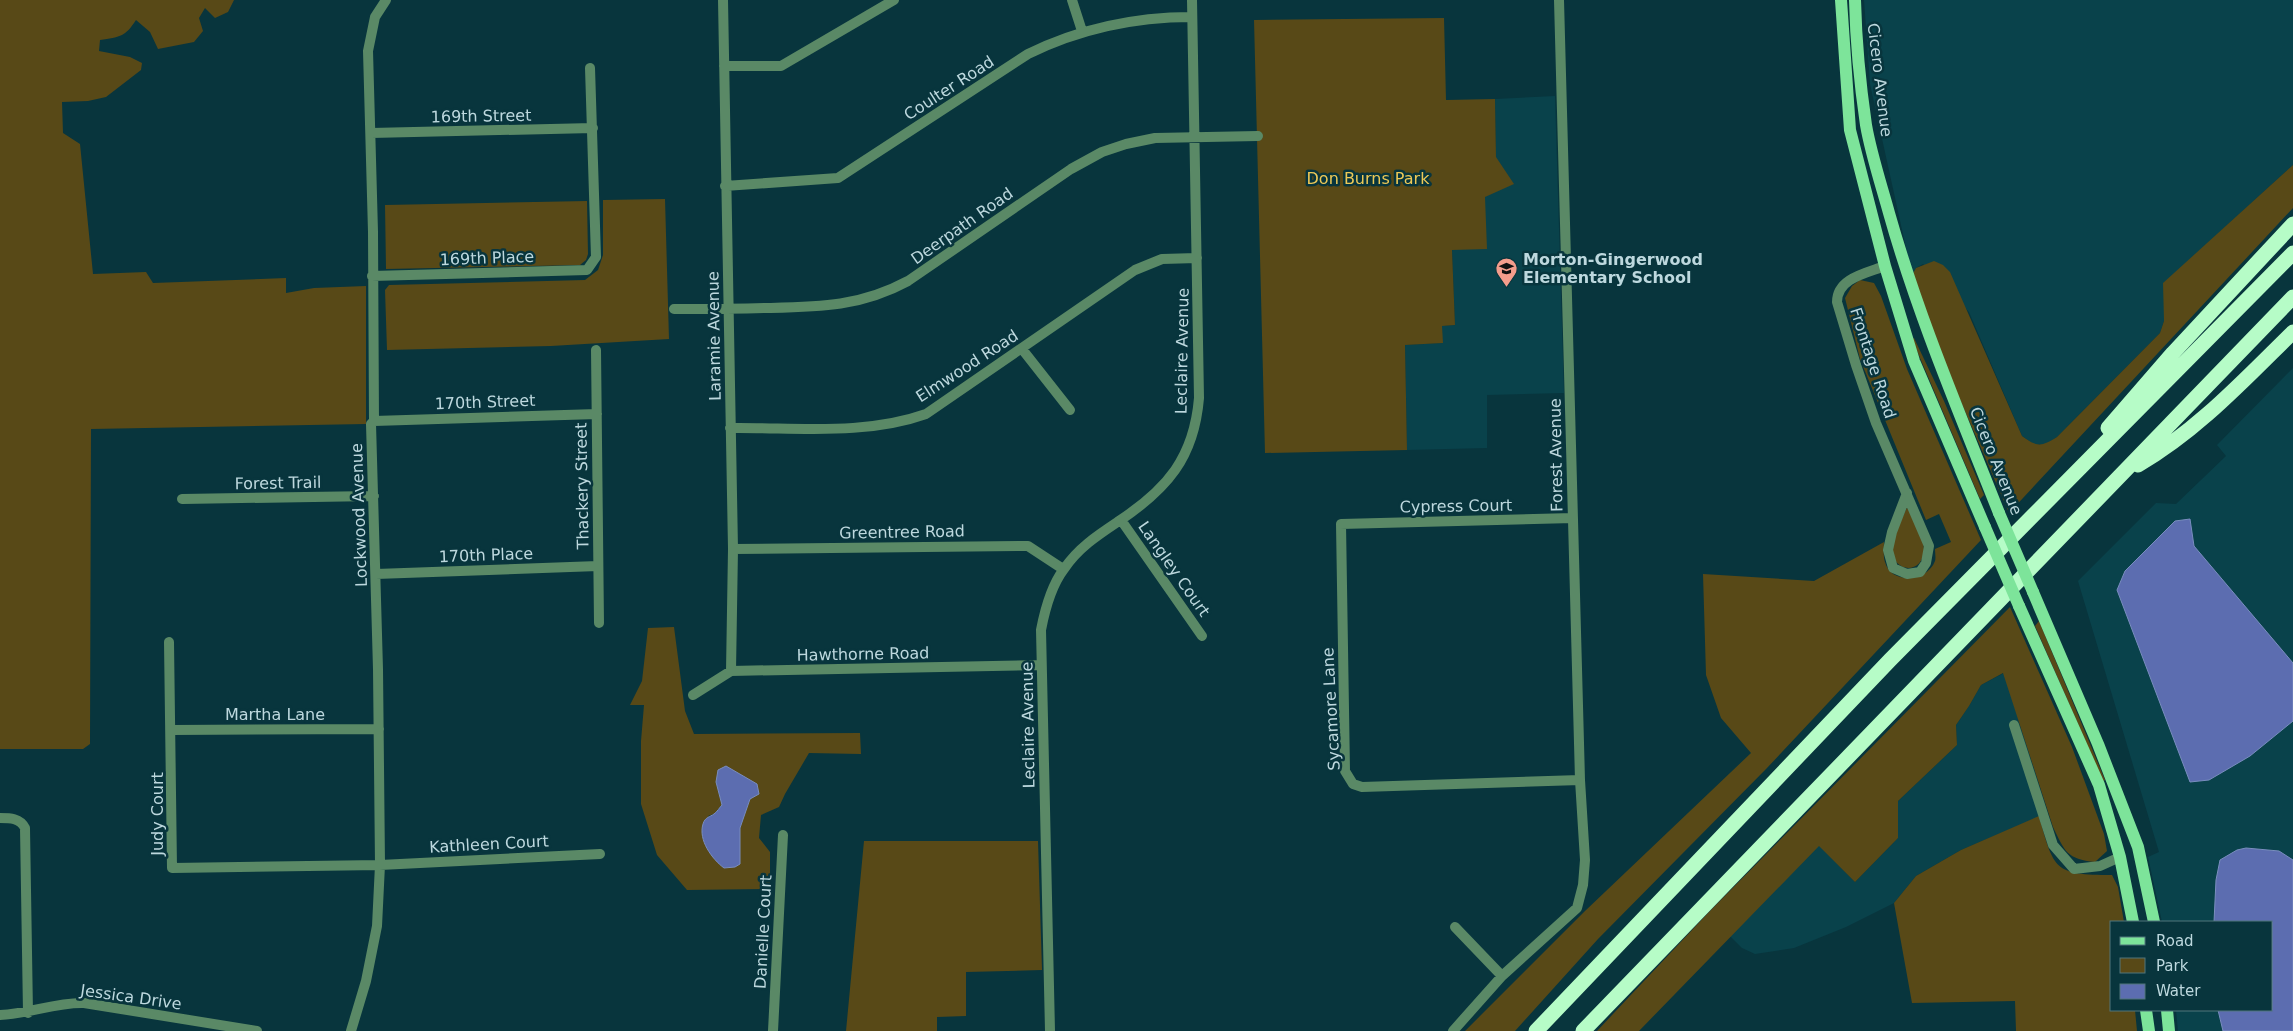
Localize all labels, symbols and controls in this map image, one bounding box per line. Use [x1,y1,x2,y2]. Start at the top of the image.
street label: Cicero Avenue [1864,22,1896,138]
street label: Coulter Road [900,52,998,124]
street label: 169th Street [431,106,531,126]
park label: Don Burns Park [1307,169,1430,188]
street label: Deerpath Road [907,184,1017,268]
street label: 169th Place [439,247,535,269]
place label: Morton-Gingerwood Elementary School [1523,250,1703,287]
school or university icon: Morton-Gingerwood Elementary School [1495,256,1519,287]
street label: Laramie Avenue [703,271,725,401]
street label: Leclaire Avenue [1171,288,1193,414]
street label: Frontage Road [1846,305,1900,421]
street label: Elmwood Road [912,326,1022,406]
street label: 170th Street [434,391,536,413]
street label: Forest Avenue [1546,398,1566,512]
street label: Cicero Avenue [1966,404,2026,518]
street label: Thackery Street [571,422,593,551]
street label: Lockwood Avenue [347,443,371,587]
street label: Forest Trail [234,473,322,493]
street label: Cypress Court [1400,496,1512,516]
street label: Langley Court [1134,518,1214,620]
street label: Greentree Road [839,521,965,543]
street label: 170th Place [438,544,534,566]
street label: Hawthorne Road [797,643,929,665]
street label: Sycamore Lane [1318,647,1344,771]
street label: Leclaire Avenue [1017,662,1039,788]
street label: Martha Lane [225,705,325,724]
street label: Judy Court [148,772,167,857]
street label: Kathleen Court [429,831,549,857]
street label: Danielle Court [751,874,775,990]
legend [2110,921,2273,1011]
text: Road [2156,932,2194,950]
text: Park [2156,957,2189,975]
street label: Jessica Drive [78,980,183,1014]
text: Water [2156,982,2201,1000]

